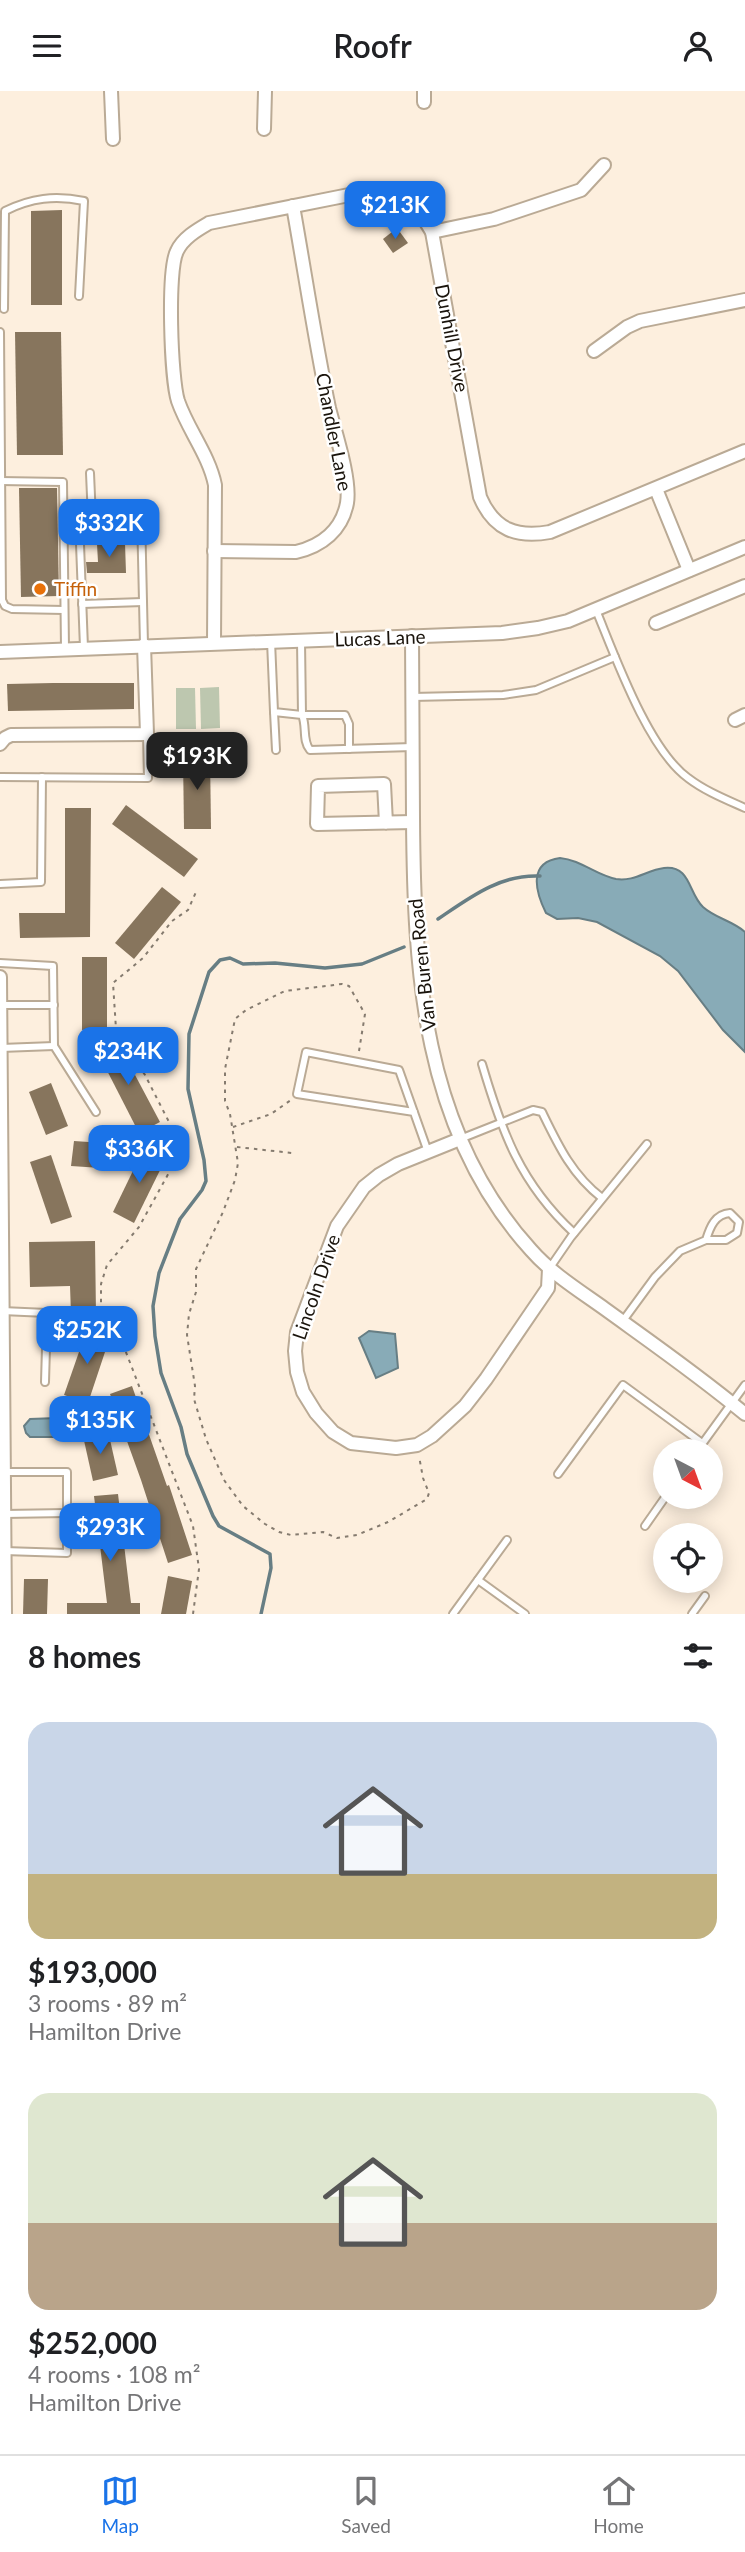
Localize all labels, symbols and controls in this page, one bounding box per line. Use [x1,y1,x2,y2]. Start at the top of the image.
text: Roofr [333,26,412,65]
icon: menu [28,27,66,65]
icon: person [679,27,717,65]
pin: $213K [346,181,444,241]
text: $213K [360,190,430,218]
street label: Dunhill Drive [431,282,474,394]
street label: Chandler Lane [312,371,357,493]
pin: $332K [60,499,158,559]
text: $332K [74,508,144,536]
place label: Tiffin [54,577,97,600]
marker: Tiffin [32,581,48,597]
street label: Lucas Lane [334,624,426,651]
pin: $193K [148,733,246,792]
text: $193K [162,741,232,769]
street label: Van Buren Road [403,898,440,1033]
pin: $234K [79,1027,177,1087]
text: $234K [93,1036,163,1064]
pin: $336K [90,1125,188,1185]
text: $336K [104,1134,174,1162]
street label: Lincoln Drive [287,1231,344,1343]
pin: $252K [38,1307,136,1366]
text: $252K [52,1315,122,1343]
pin: $135K [51,1397,149,1456]
text: $135K [65,1405,135,1433]
north arrow [653,1439,723,1509]
map controls [653,1439,723,1593]
pin: $293K [61,1503,159,1563]
text: $293K [75,1512,145,1540]
button: locate [653,1523,723,1593]
icon: filters [679,1637,717,1675]
text: 8 homes [28,1638,141,1674]
icon: home [310,1768,436,1894]
text: $193,000 [28,1953,157,1989]
text: 3 rooms · 89 m² [28,1989,187,2017]
text: Hamilton Drive [28,2017,181,2045]
icon: home [310,2139,436,2265]
text: $252,000 [28,2324,157,2360]
text: 4 rooms · 108 m² [28,2360,200,2388]
text: Hamilton Drive [28,2388,181,2416]
tab: Map [101,2472,139,2537]
tab: Saved [341,2472,391,2537]
tab: Home [593,2472,644,2537]

